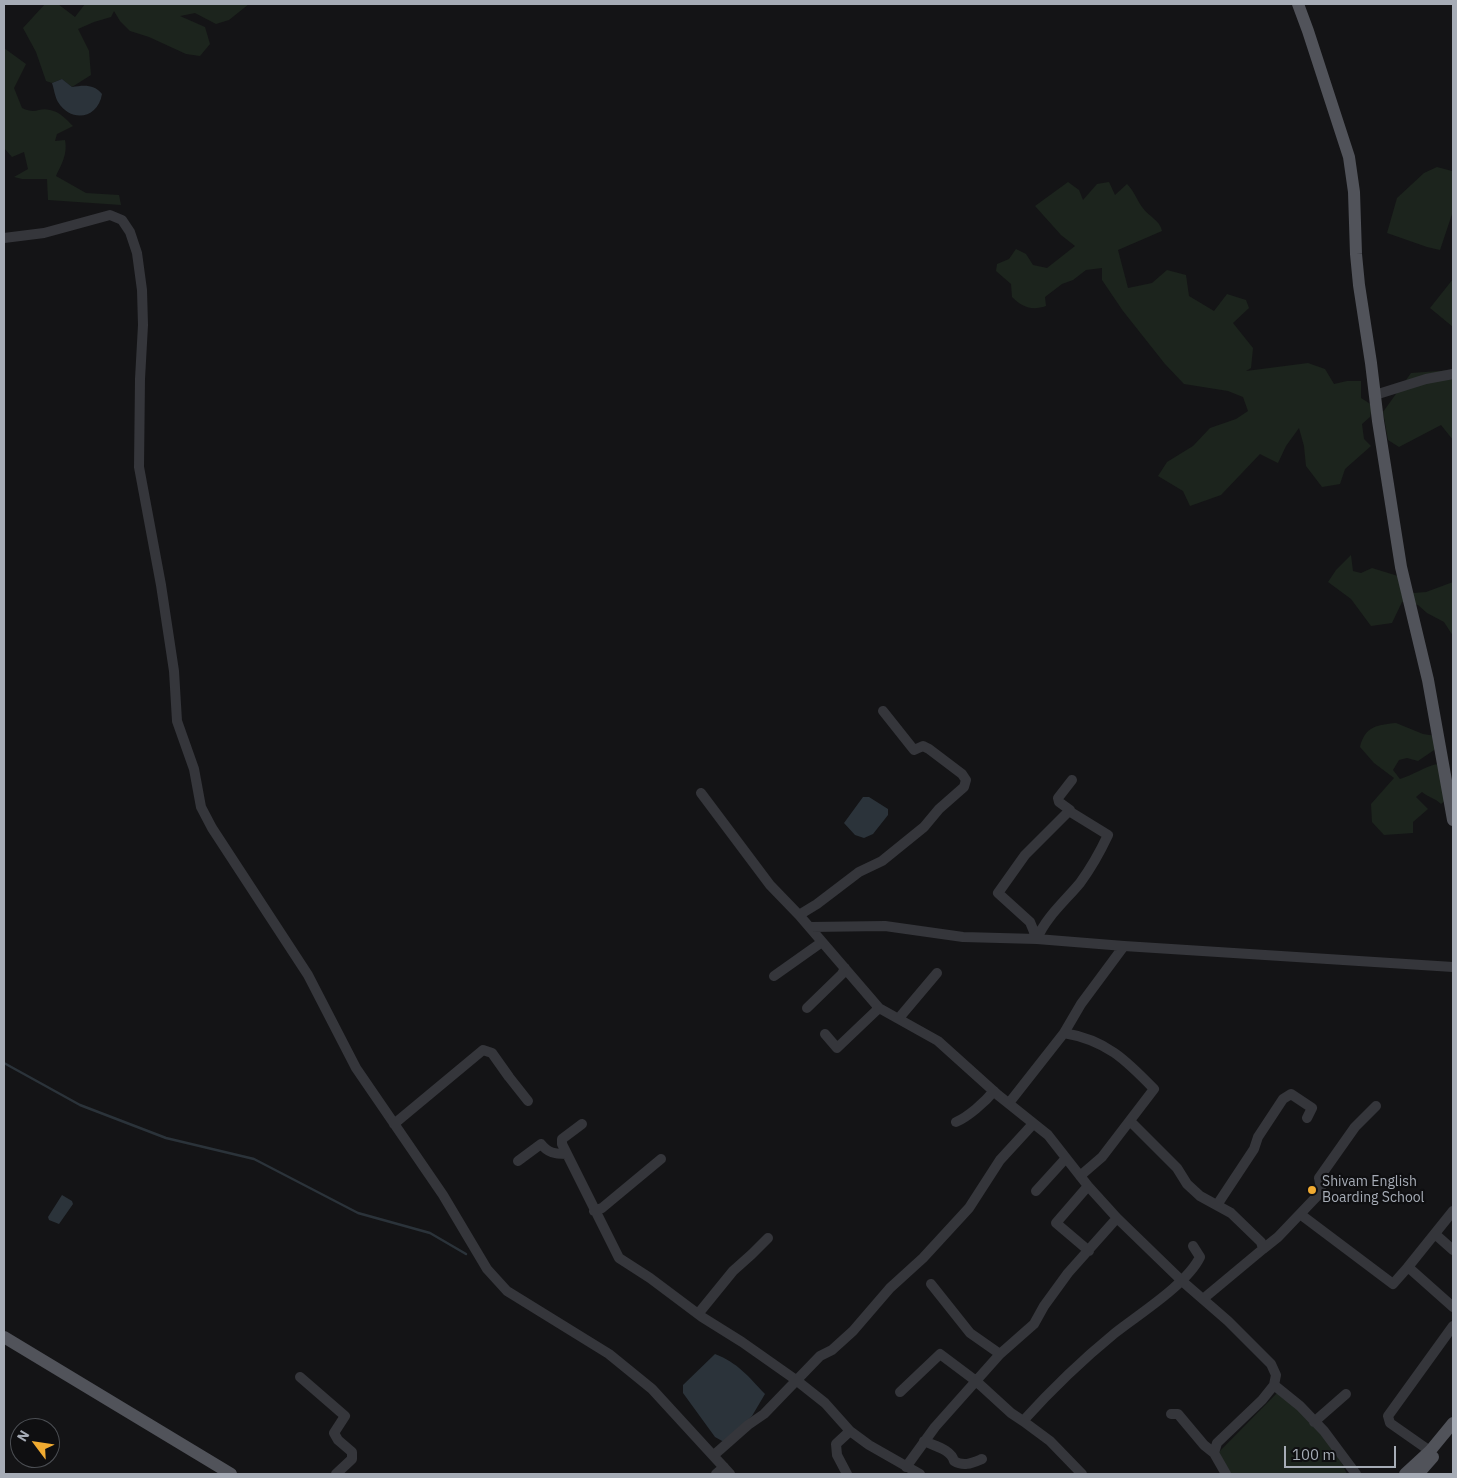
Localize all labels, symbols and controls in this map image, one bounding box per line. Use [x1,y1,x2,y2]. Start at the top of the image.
place label: Shivam English Boarding School [1322,1174,1424,1206]
marker: Shivam English Boarding School [1306,1184,1318,1196]
north arrow [10,1418,60,1468]
text: N [13,1427,33,1445]
scale bar [1287,1436,1400,1468]
text: 100 m [1292,1445,1336,1464]

